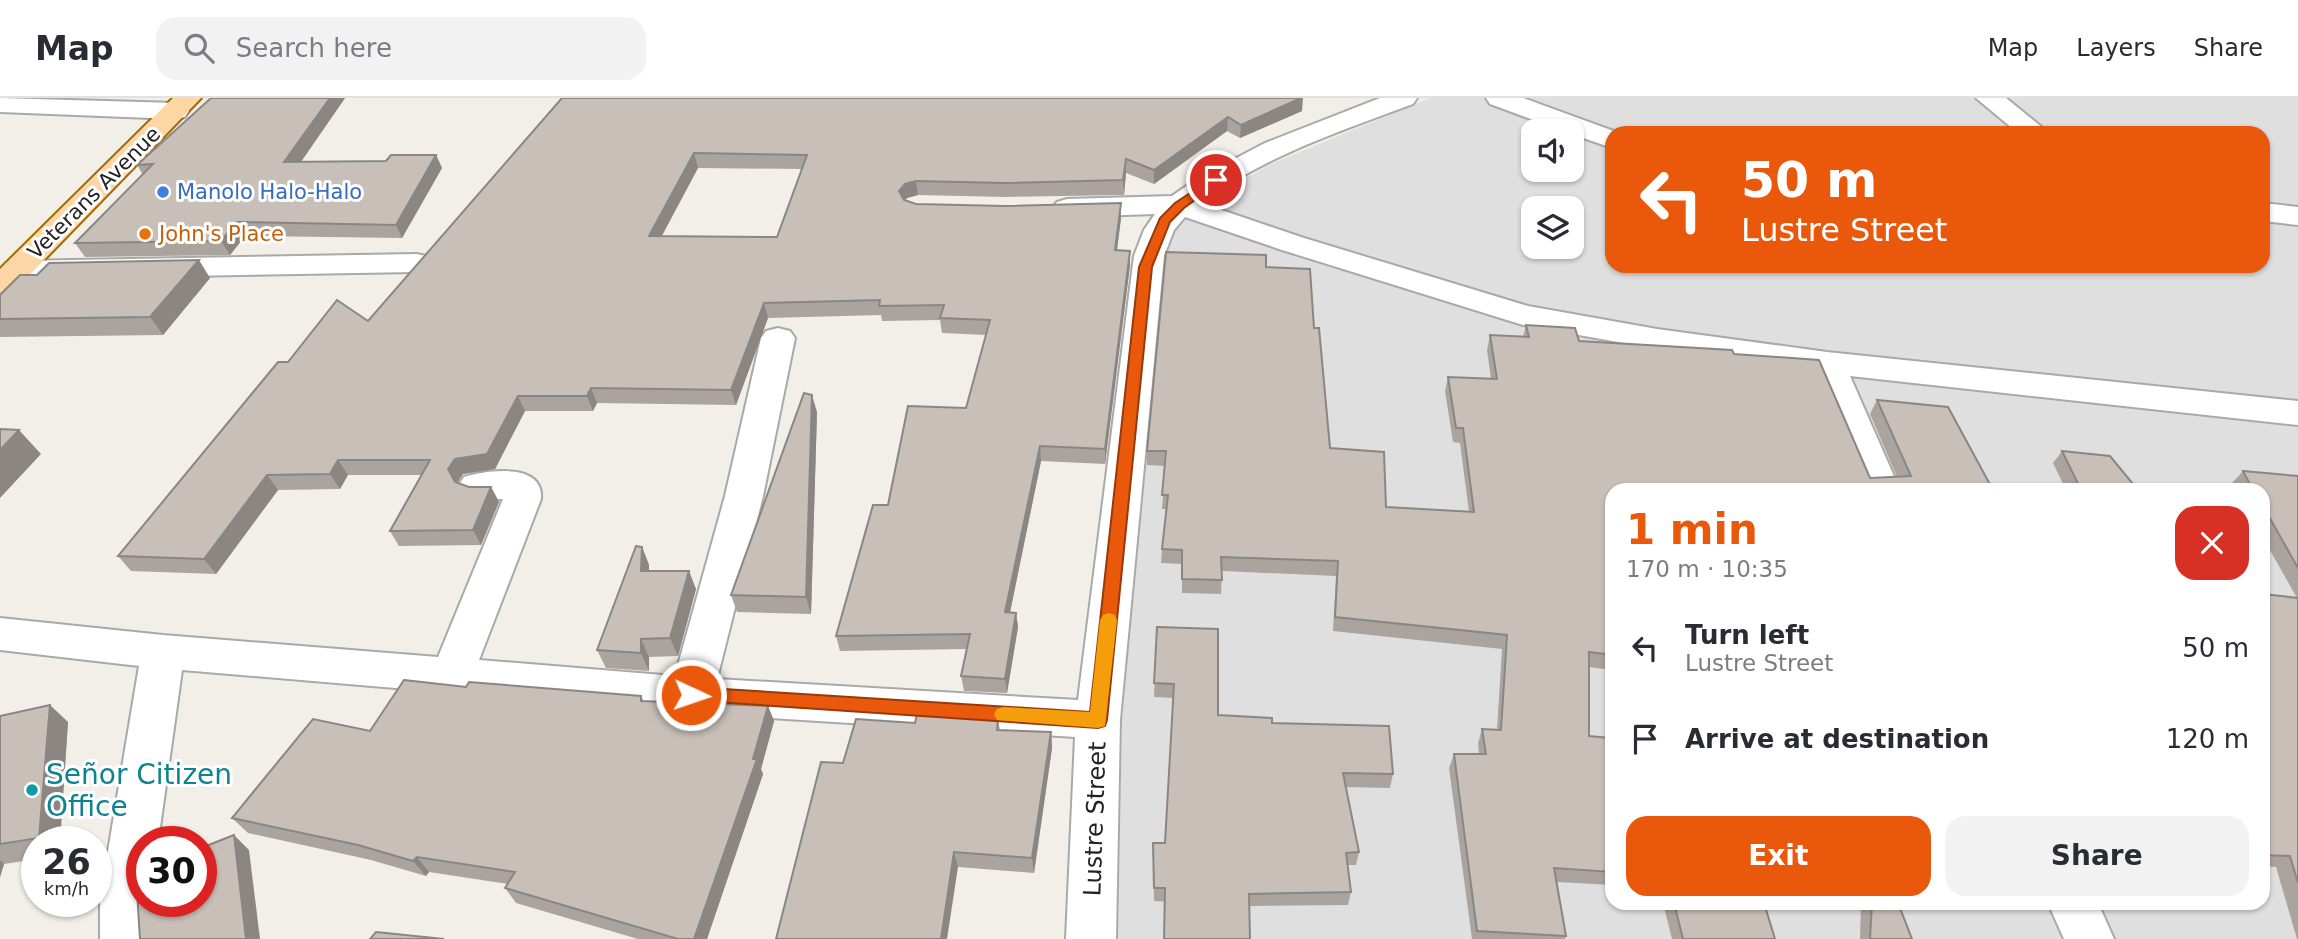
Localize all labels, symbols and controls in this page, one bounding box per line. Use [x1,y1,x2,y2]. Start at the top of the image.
search box [156,17,646,80]
text: Map [35,29,114,68]
icon: search [180,29,218,67]
text: Search here [236,33,392,63]
text: Map [1988,34,2038,62]
text: Layers [2076,34,2156,62]
text: Share [2194,34,2263,62]
map controls [1521,119,1584,259]
button: sound [1521,119,1584,182]
street label: Veterans Avenue [23,122,165,264]
pin [1186,150,1246,210]
text: 50 m [1741,152,1877,209]
icon: left [1626,154,1717,245]
icon: arrive [1197,161,1235,199]
place label: Manolo Halo-Halo [177,180,362,204]
marker: Manolo Halo-Halo [155,184,171,200]
button: layers [1521,196,1584,259]
text: Lustre Street [1741,211,1947,249]
place label: John's Place [157,222,284,246]
marker: John's Place [137,226,153,242]
text: 1 min [1626,505,1758,554]
button: close [2175,506,2249,580]
text: 170 m · 10:35 [1626,556,1788,582]
text: Turn left [1685,620,1809,650]
icon: left [1626,629,1664,667]
text: 50 m [2182,633,2249,663]
text: Lustre Street [1685,650,1833,676]
position arrow [654,658,728,732]
icon: arrive [1626,720,1664,758]
text: Arrive at destination [1685,724,1989,754]
text: 120 m [2166,724,2249,754]
street label: Lustre Street [1078,741,1112,897]
place label: Señor Citizen Office [46,758,232,823]
marker: Señor Citizen Office [24,782,40,798]
button: Exit [1626,816,1931,896]
button: Share [1945,816,2249,896]
speed limit sign: 30 [126,826,217,917]
text: 26 [42,842,91,882]
text: km/h [44,878,89,899]

